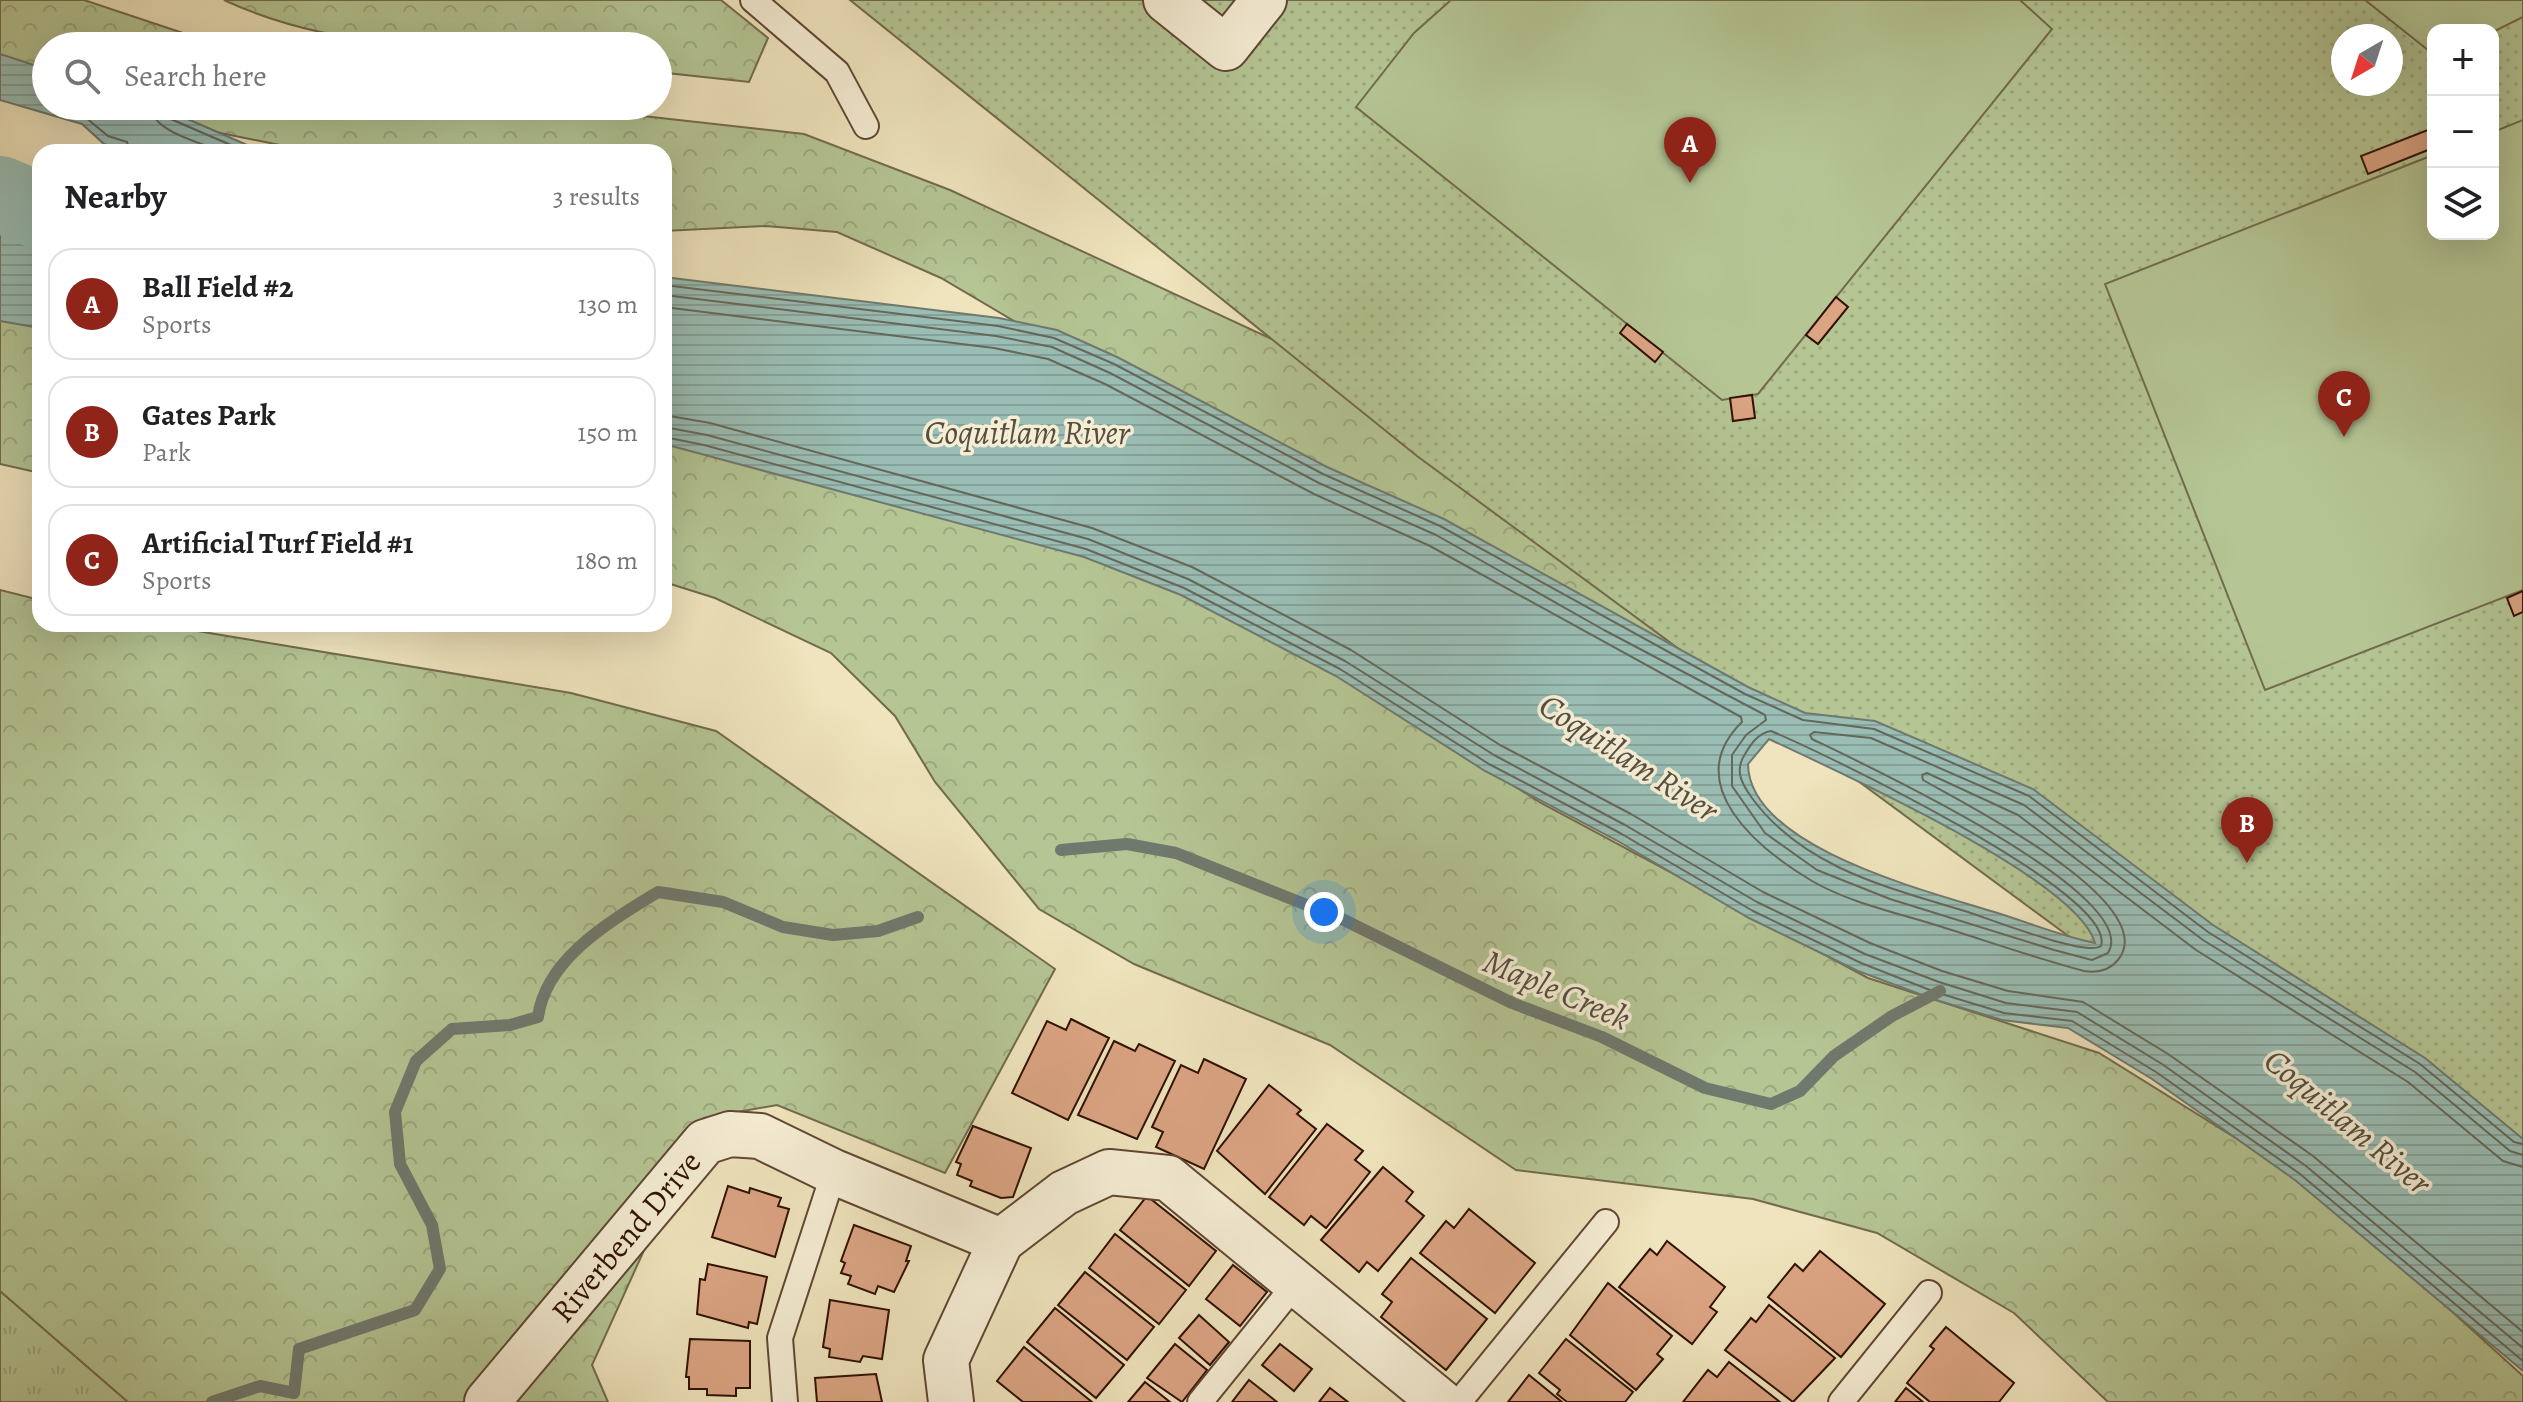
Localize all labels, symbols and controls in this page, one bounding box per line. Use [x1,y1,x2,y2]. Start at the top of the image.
north arrow [2331,24,2403,96]
map controls [2427,24,2499,240]
button: + [2427,24,2499,96]
search box [32,32,672,120]
icon: search [60,54,104,98]
text: Search here [124,56,267,96]
button: − [2427,96,2499,168]
pin: A [1664,117,1716,183]
button: layers [2427,168,2499,240]
text: Nearby [64,173,167,220]
text: 3 results [553,179,640,214]
text: Ball Field #2 [142,267,294,307]
text: A [84,287,100,322]
text: 130 m [578,287,638,322]
text: Sports [142,307,211,342]
pin: C [2318,371,2370,437]
text: Gates Park [142,395,276,435]
water label: Coquitlam River [924,409,1131,456]
text: B [84,415,100,450]
text: 150 m [577,415,638,450]
text: Park [142,435,191,470]
text: Artificial Turf Field #1 [142,523,414,563]
text: C [84,543,100,578]
text: 180 m [576,543,638,578]
text: Sports [142,563,211,598]
water label: Coquitlam River [1530,682,1729,834]
pin: B [2221,797,2273,863]
your location [1304,892,1344,932]
water label: Maple Creek [1476,937,1638,1041]
water label: Coquitlam River [2254,1037,2442,1206]
street label: Riverbend Drive [541,1141,711,1332]

